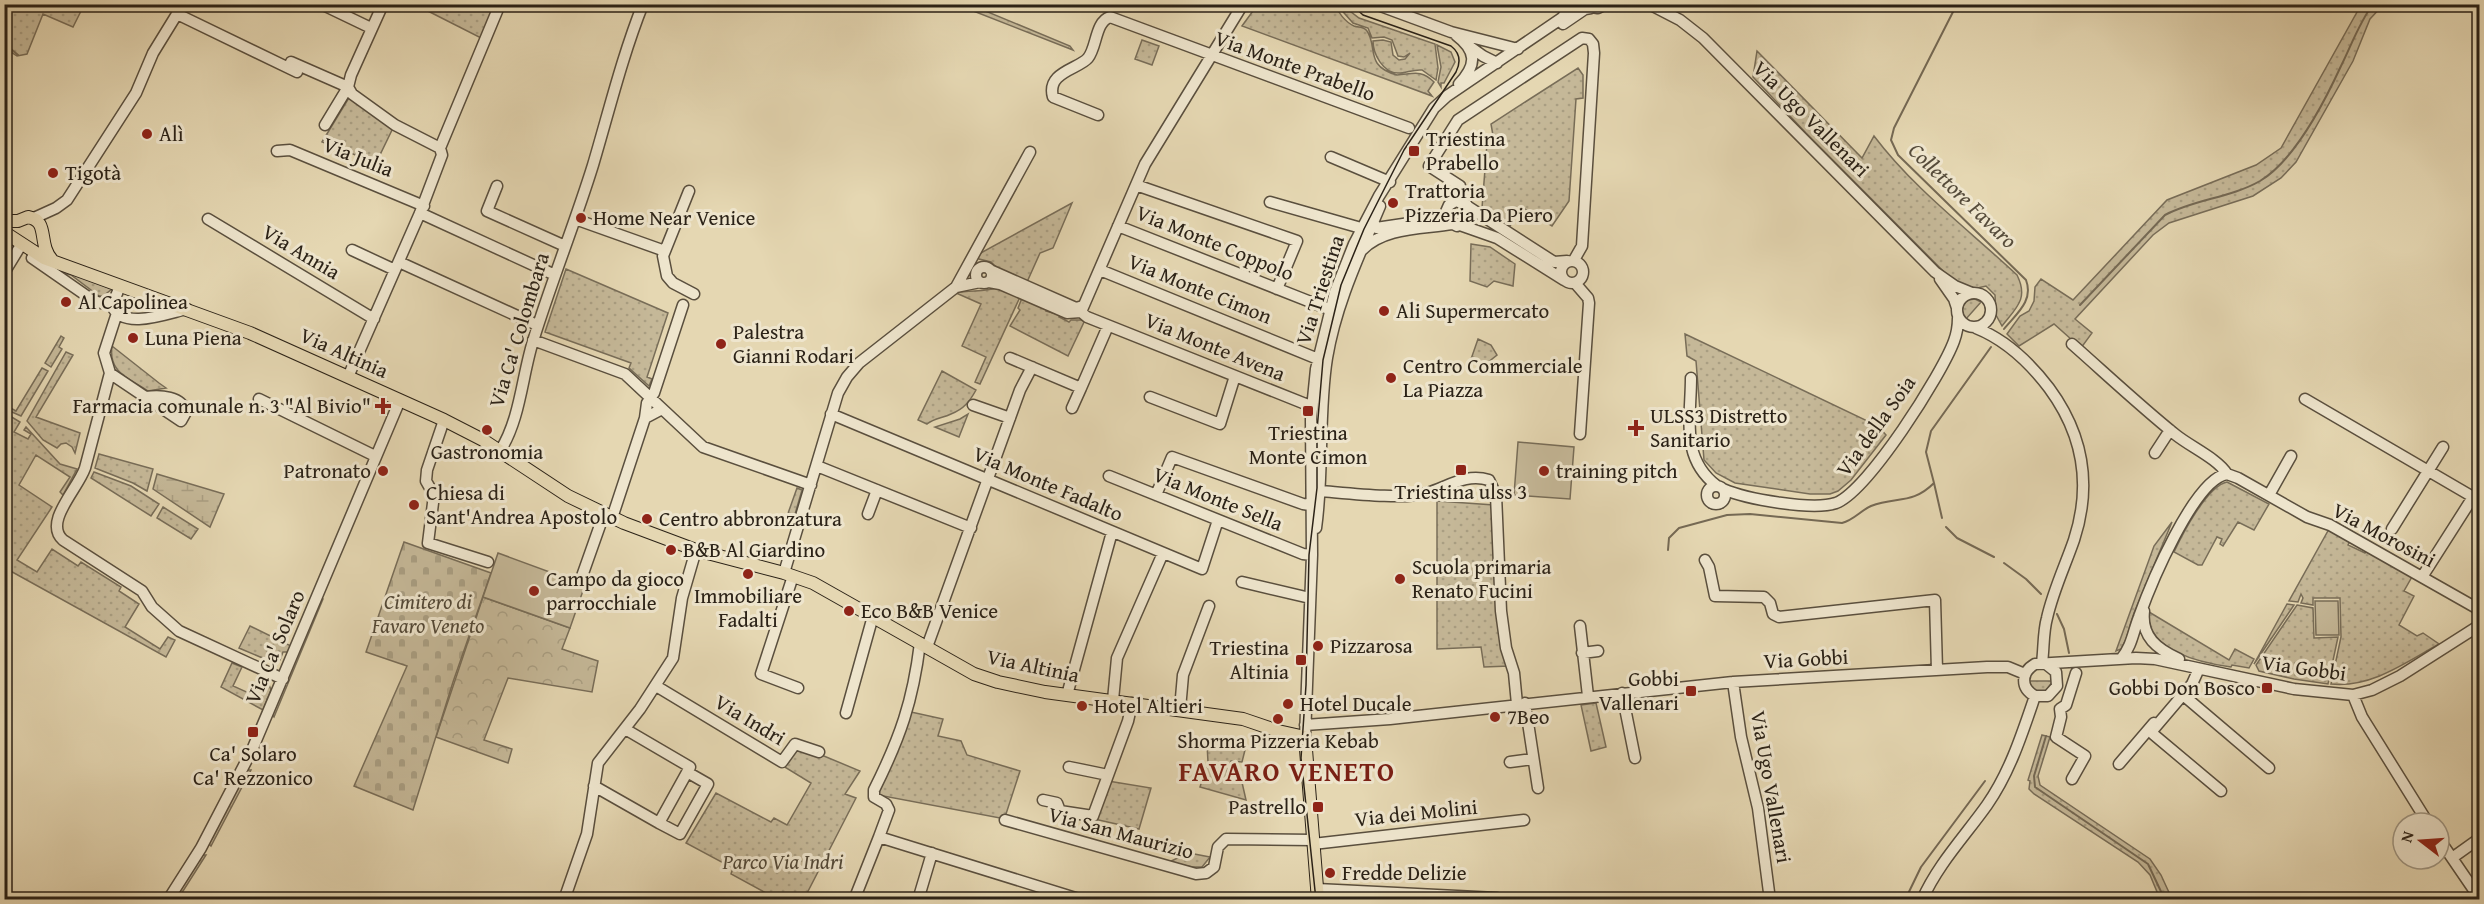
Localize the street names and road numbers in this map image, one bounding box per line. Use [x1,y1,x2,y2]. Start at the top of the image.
street label: Via Monte Prabello [1211,22,1380,109]
street label: Via Ugo Vallenari [1746,53,1877,184]
street label: Via Julia [318,128,398,185]
street label: Via Monte Coppolo [1132,197,1299,288]
street label: Via Annia [256,216,346,287]
street label: Via Triestina [1287,231,1352,349]
street label: Via Monte Cimon [1124,246,1277,332]
street label: Via Ca' Colombara [480,248,557,411]
street label: Via Monte Avena [1140,304,1290,389]
street label: Via Altinia [295,319,393,386]
street label: Via della Soia [1828,369,1923,483]
street label: Via Monte Fadalto [968,438,1128,529]
street label: Via Monte Sella [1149,458,1288,539]
street label: Via Morosini [2327,494,2442,575]
street label: Via Ca' Solaro [237,585,313,709]
street label: Via Altinia [984,641,1082,690]
street label: Via Gobbi [1763,641,1849,676]
street label: Via Gobbi [2260,646,2348,689]
street label: Via Indri [709,686,792,753]
street label: Via Ugo Vallenari [1743,708,1800,866]
street label: Via dei Molini [1353,791,1479,834]
street label: Via San Maurizio [1045,798,1197,867]

